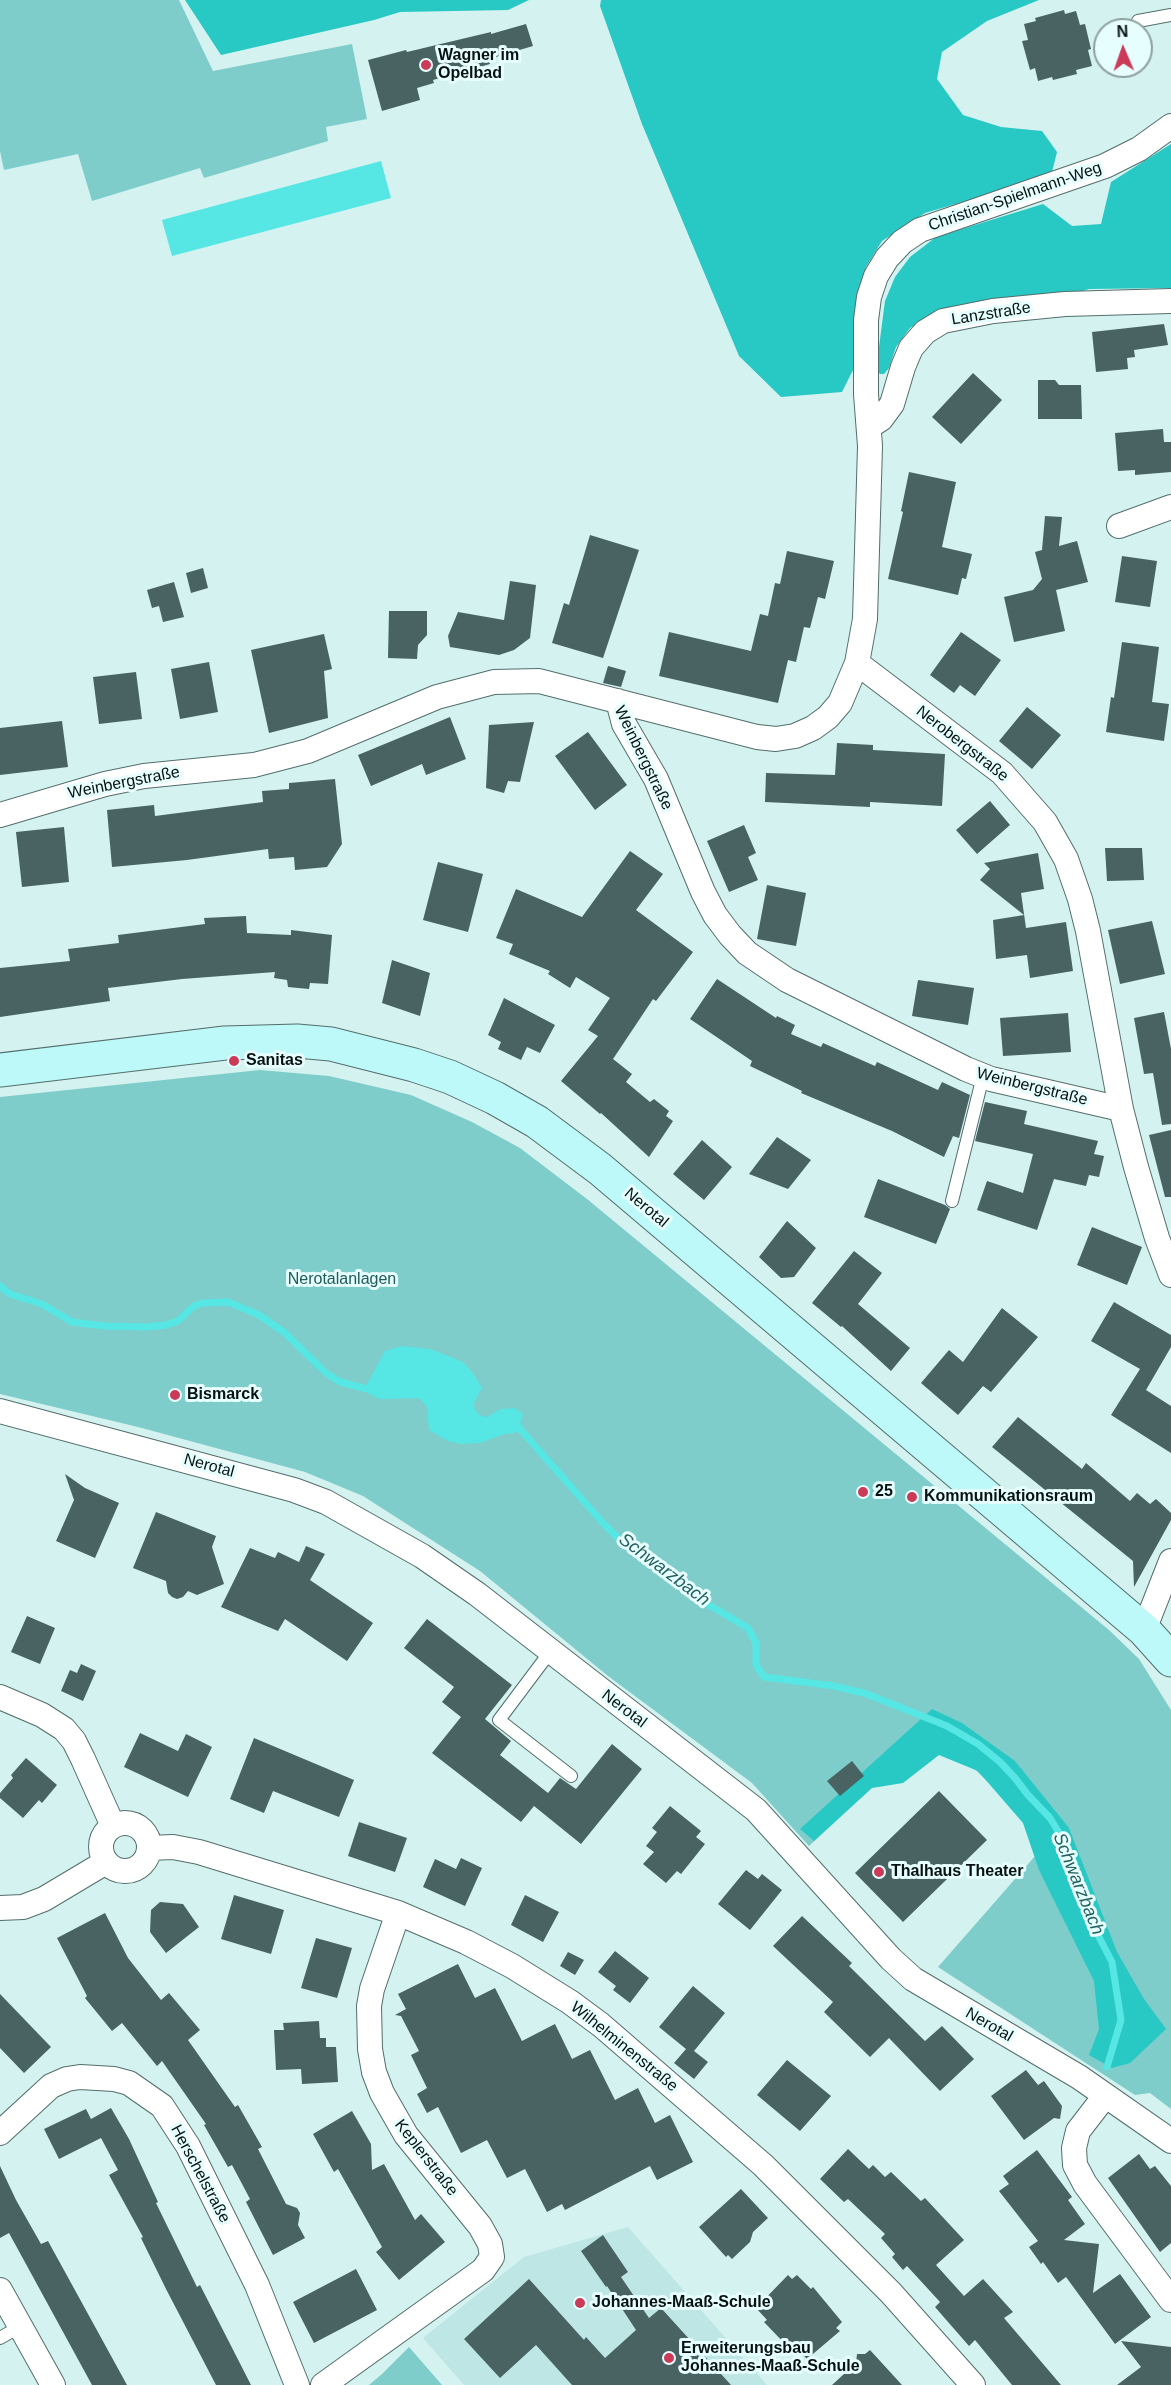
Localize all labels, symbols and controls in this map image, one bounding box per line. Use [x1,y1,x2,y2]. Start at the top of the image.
north arrow [1093,18,1153,78]
text: N [1116,23,1128,40]
place label: Wagner im Opelbad [438,46,519,84]
marker: Wagner im Opelbad [419,58,433,72]
street label: Christian-Spielmann-Weg [926,158,1104,236]
street label: Lanzstraße [950,298,1032,330]
street label: Nerobergstraße [912,702,1012,786]
street label: Weinbergstraße [609,703,677,813]
street label: Weinbergstraße [66,763,182,803]
place label: Sanitas [246,1051,303,1071]
marker: Sanitas [227,1054,241,1068]
street label: Weinbergstraße [975,1064,1089,1110]
street label: Nerotal [620,1184,672,1232]
park label: Nerotalanlagen [288,1270,396,1290]
place label: Bismarck [187,1385,259,1405]
marker: Bismarck [168,1388,182,1402]
street label: Nerotal [182,1450,236,1482]
place label: 25 [875,1482,893,1502]
marker: 25 [856,1485,870,1499]
place label: Kommunikationsraum [924,1487,1093,1507]
marker: Kommunikationsraum [905,1490,919,1504]
water label: Schwarzbach [614,1529,714,1611]
street label: Nerotal [598,1686,650,1732]
water label: Schwarzbach [1048,1830,1108,1938]
place label: Thalhaus Theater [891,1862,1023,1882]
marker: Thalhaus Theater [872,1865,886,1879]
street label: Wilhelminenstraße [566,1998,682,2096]
street label: Nerotal [962,2004,1016,2046]
street label: Keplerstraße [390,2116,462,2200]
street label: Herschelstraße [166,2122,234,2226]
place label: Johannes-Maaß-Schule [592,2293,771,2313]
marker: Johannes-Maaß-Schule [573,2296,587,2310]
place label: Erweiterungsbau Johannes-Maaß-Schule [681,2339,860,2377]
marker: Erweiterungsbau Johannes-Maaß-Schule [662,2351,676,2365]

